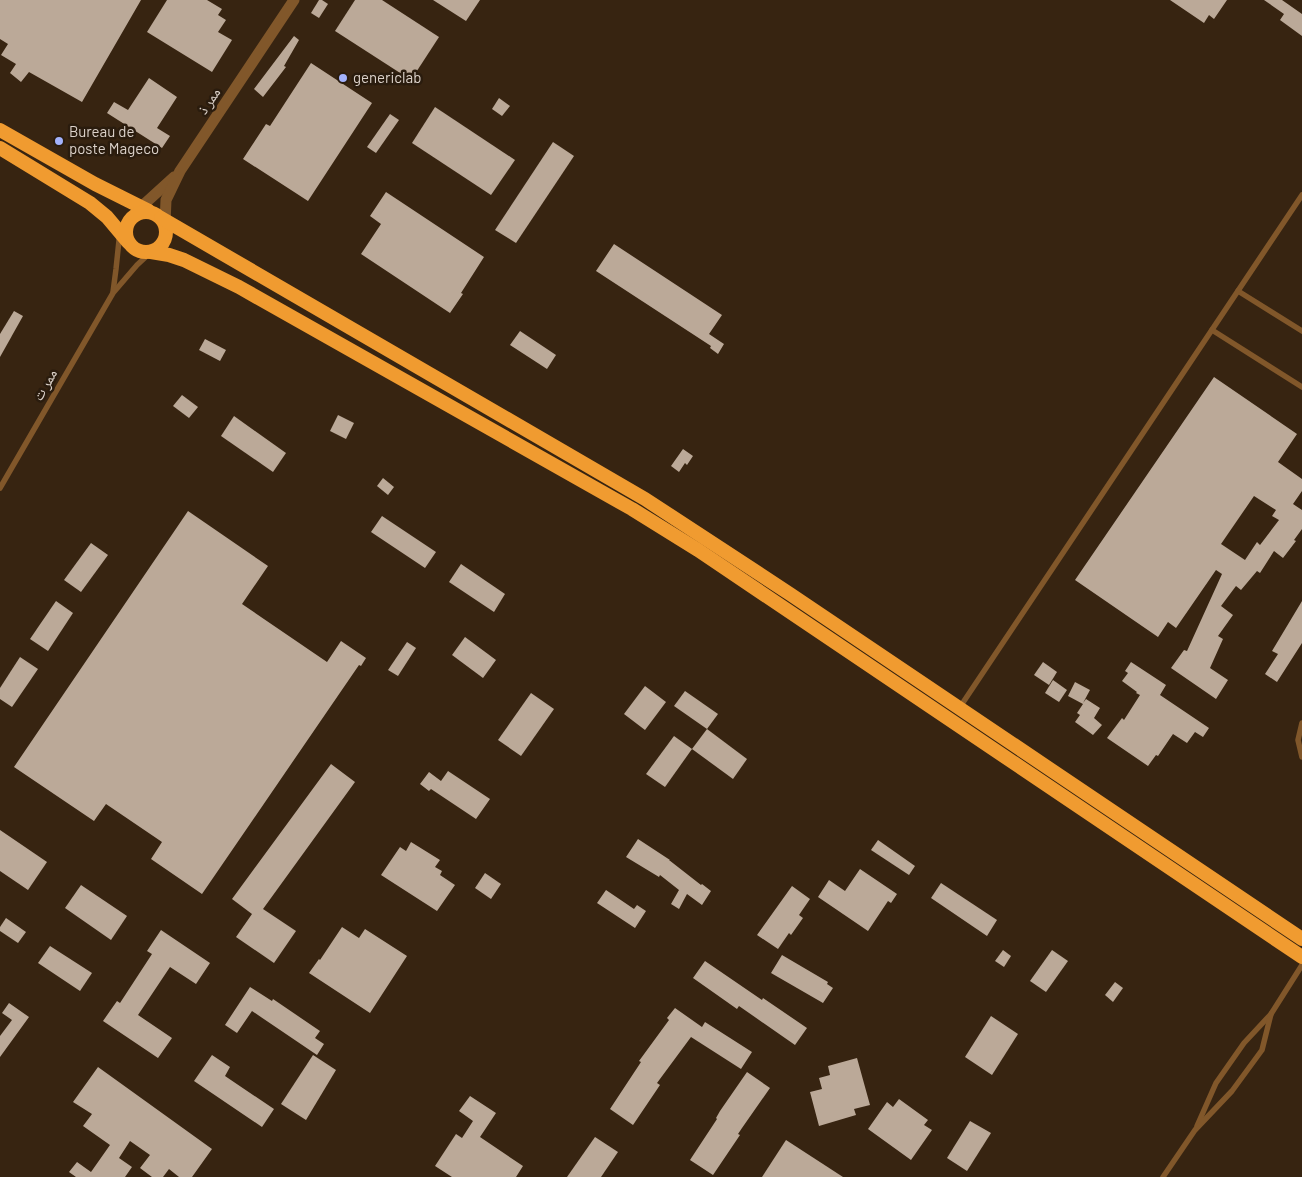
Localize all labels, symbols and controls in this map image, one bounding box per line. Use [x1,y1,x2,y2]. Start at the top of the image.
place label: genericlab [353,68,421,86]
marker: genericlab [337,72,349,84]
street label: ممر ذ [193,84,224,118]
place label: Bureau de poste Mageco [69,122,159,157]
marker: Bureau de poste Mageco [53,135,65,147]
street label: ممر ت [28,365,61,404]

